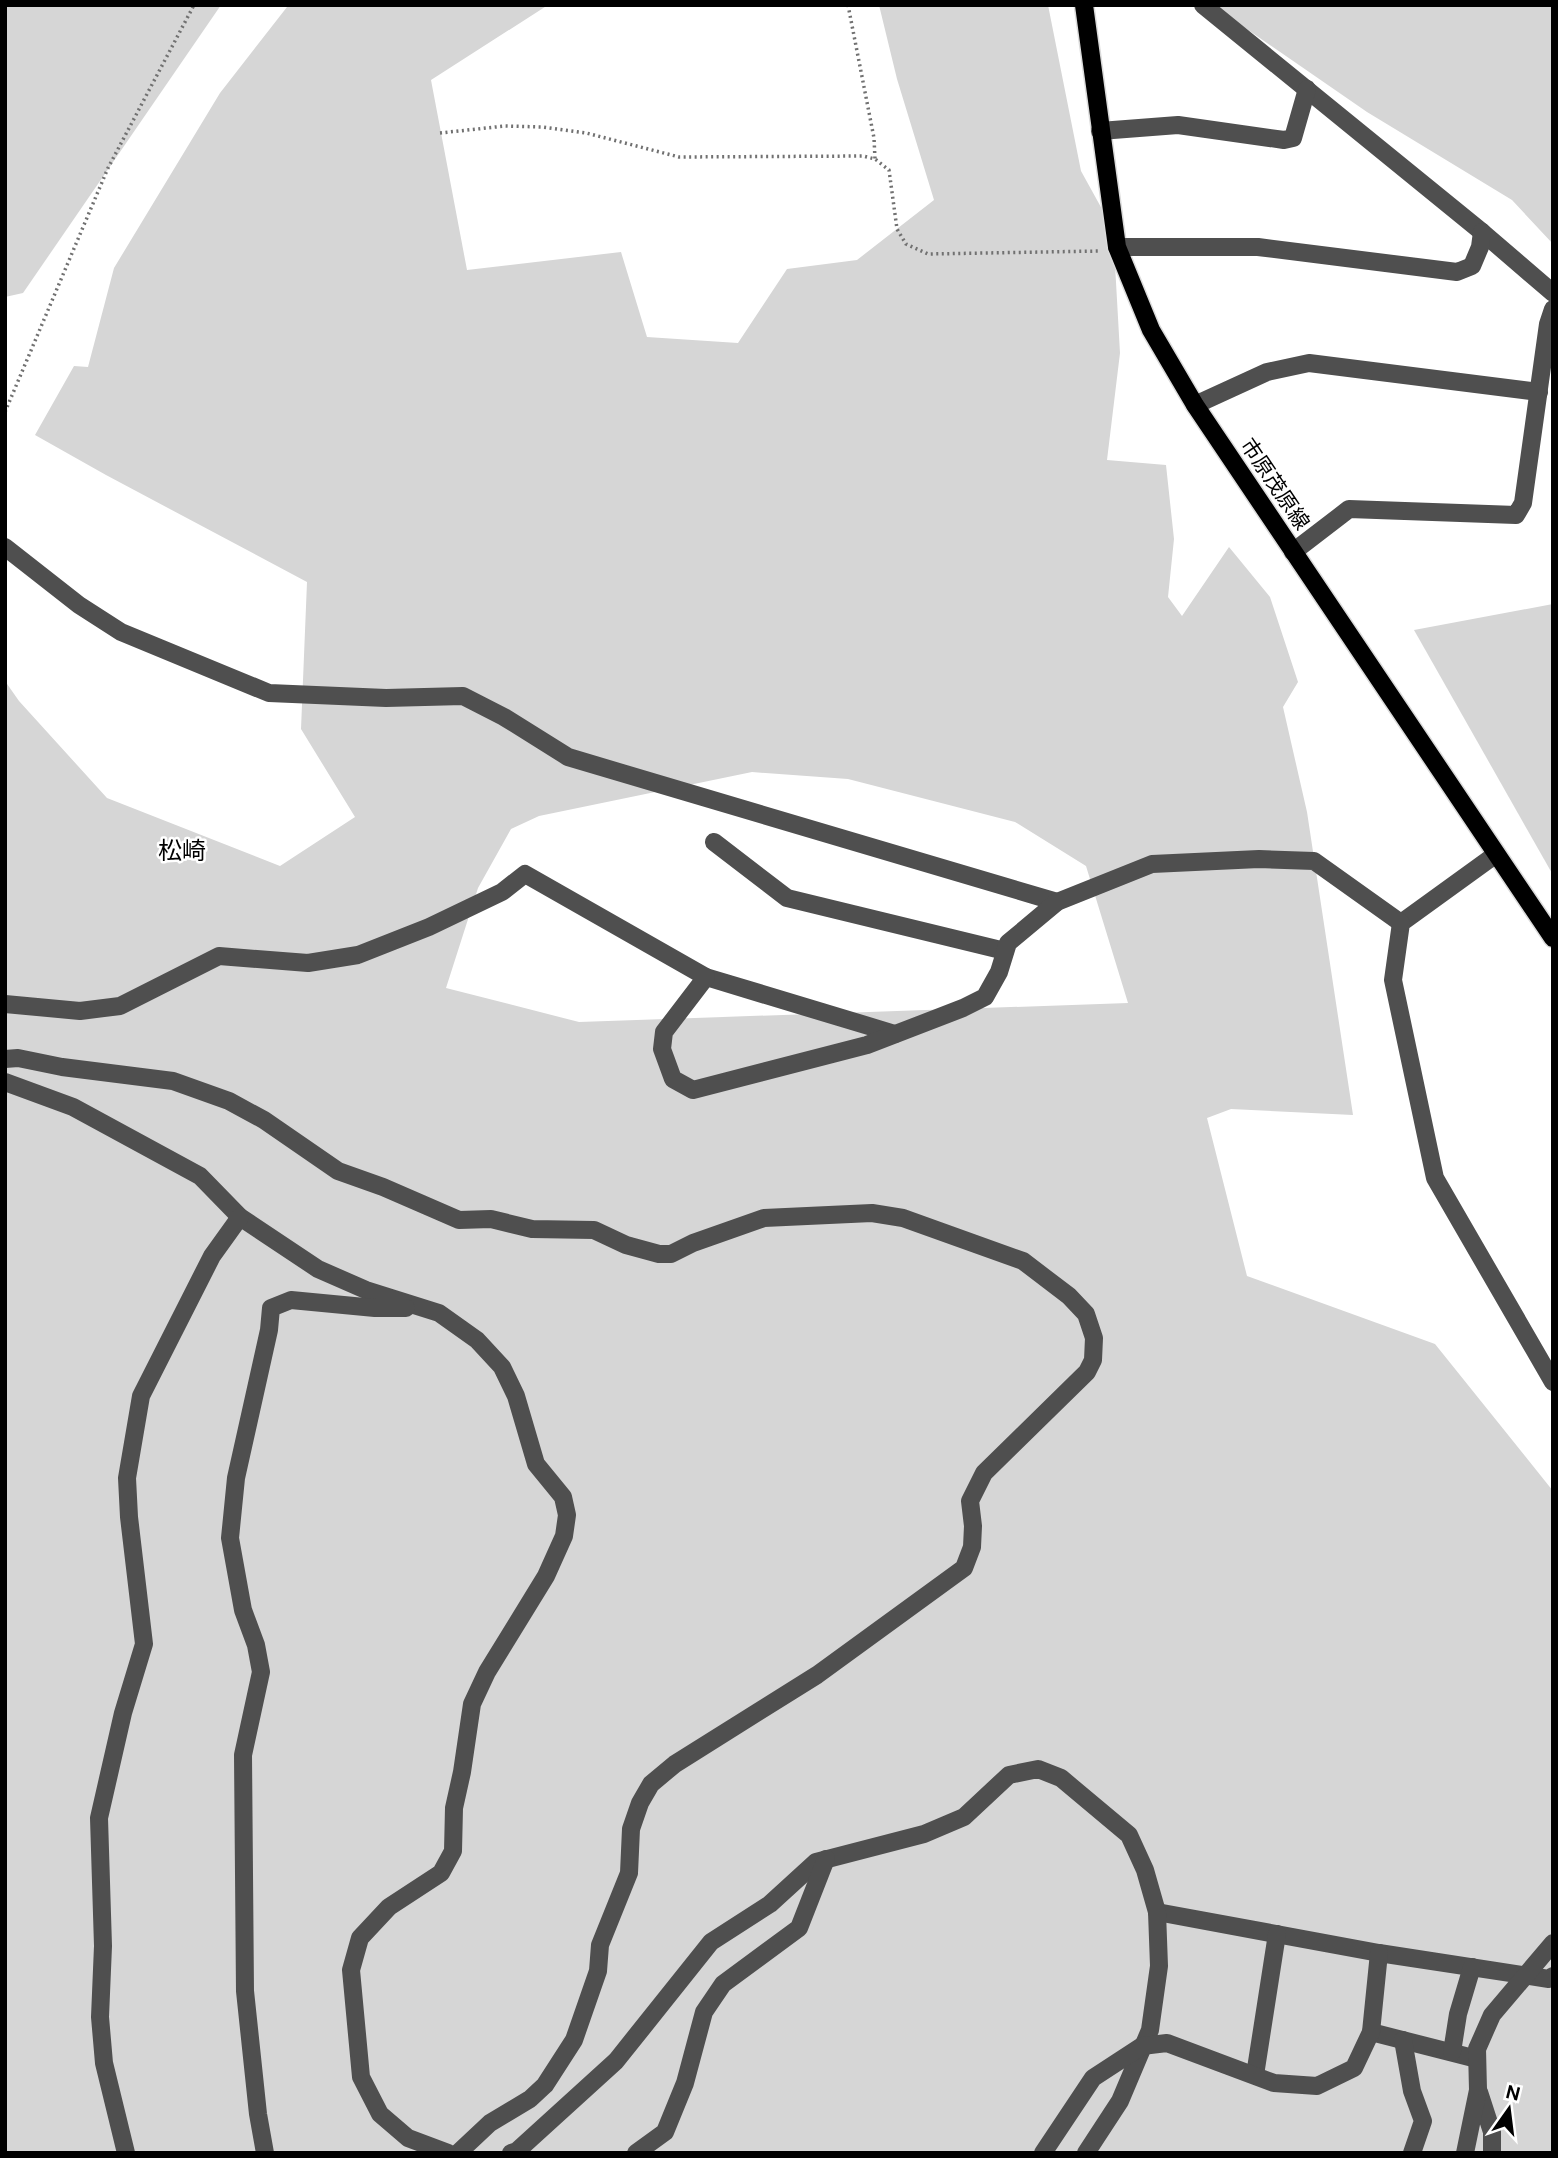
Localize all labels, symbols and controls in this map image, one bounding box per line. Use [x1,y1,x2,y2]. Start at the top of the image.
street label: 市原茂原線 [1234,433,1316,535]
district label: 松崎 [158,835,206,866]
north arrow [1474,2074,1544,2144]
text: N [1503,2079,1523,2107]

